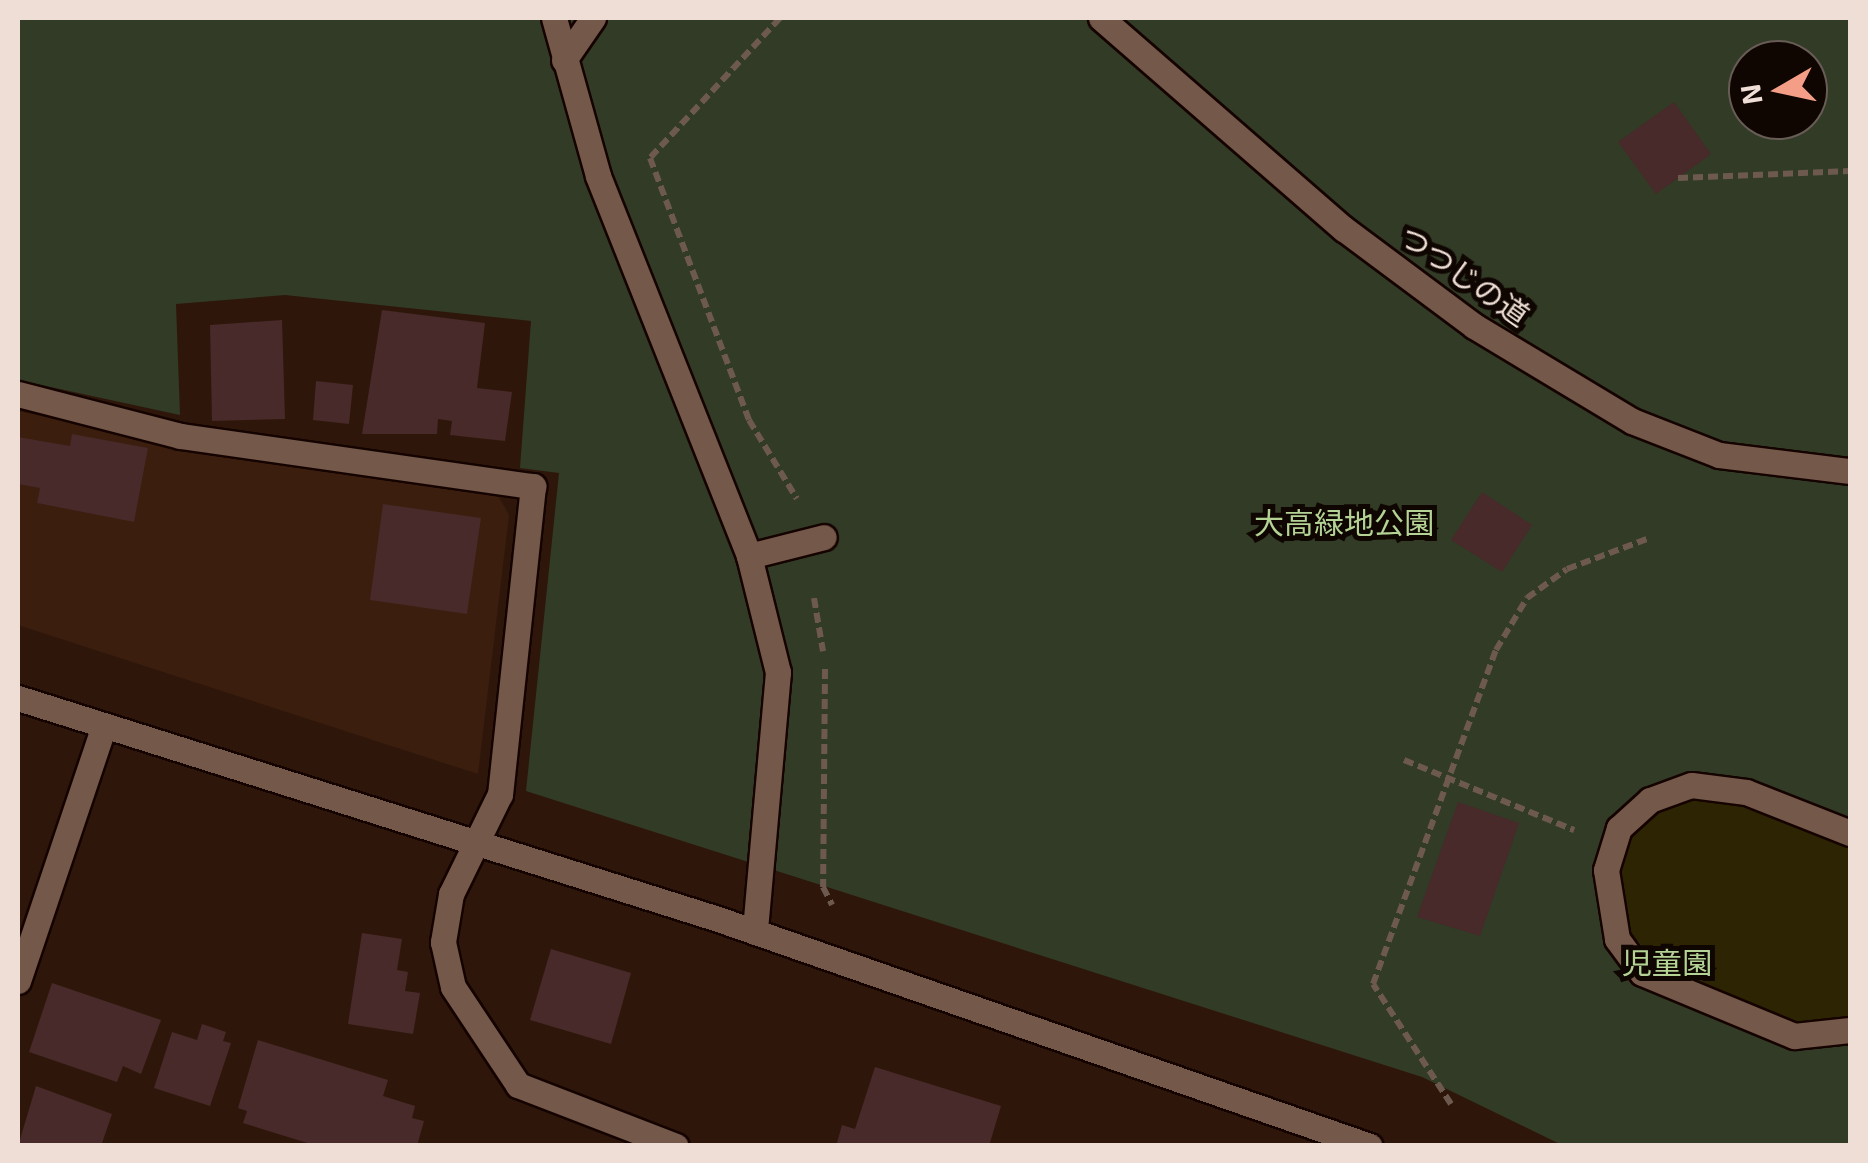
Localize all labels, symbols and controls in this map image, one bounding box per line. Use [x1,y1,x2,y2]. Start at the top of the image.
north arrow [1728,40,1828,140]
text: N [1732,82,1769,107]
street label: つつじの道 [1393,217,1537,333]
park label: 大高緑地公園 [1254,504,1434,540]
park label: 児童園 [1622,944,1712,980]

